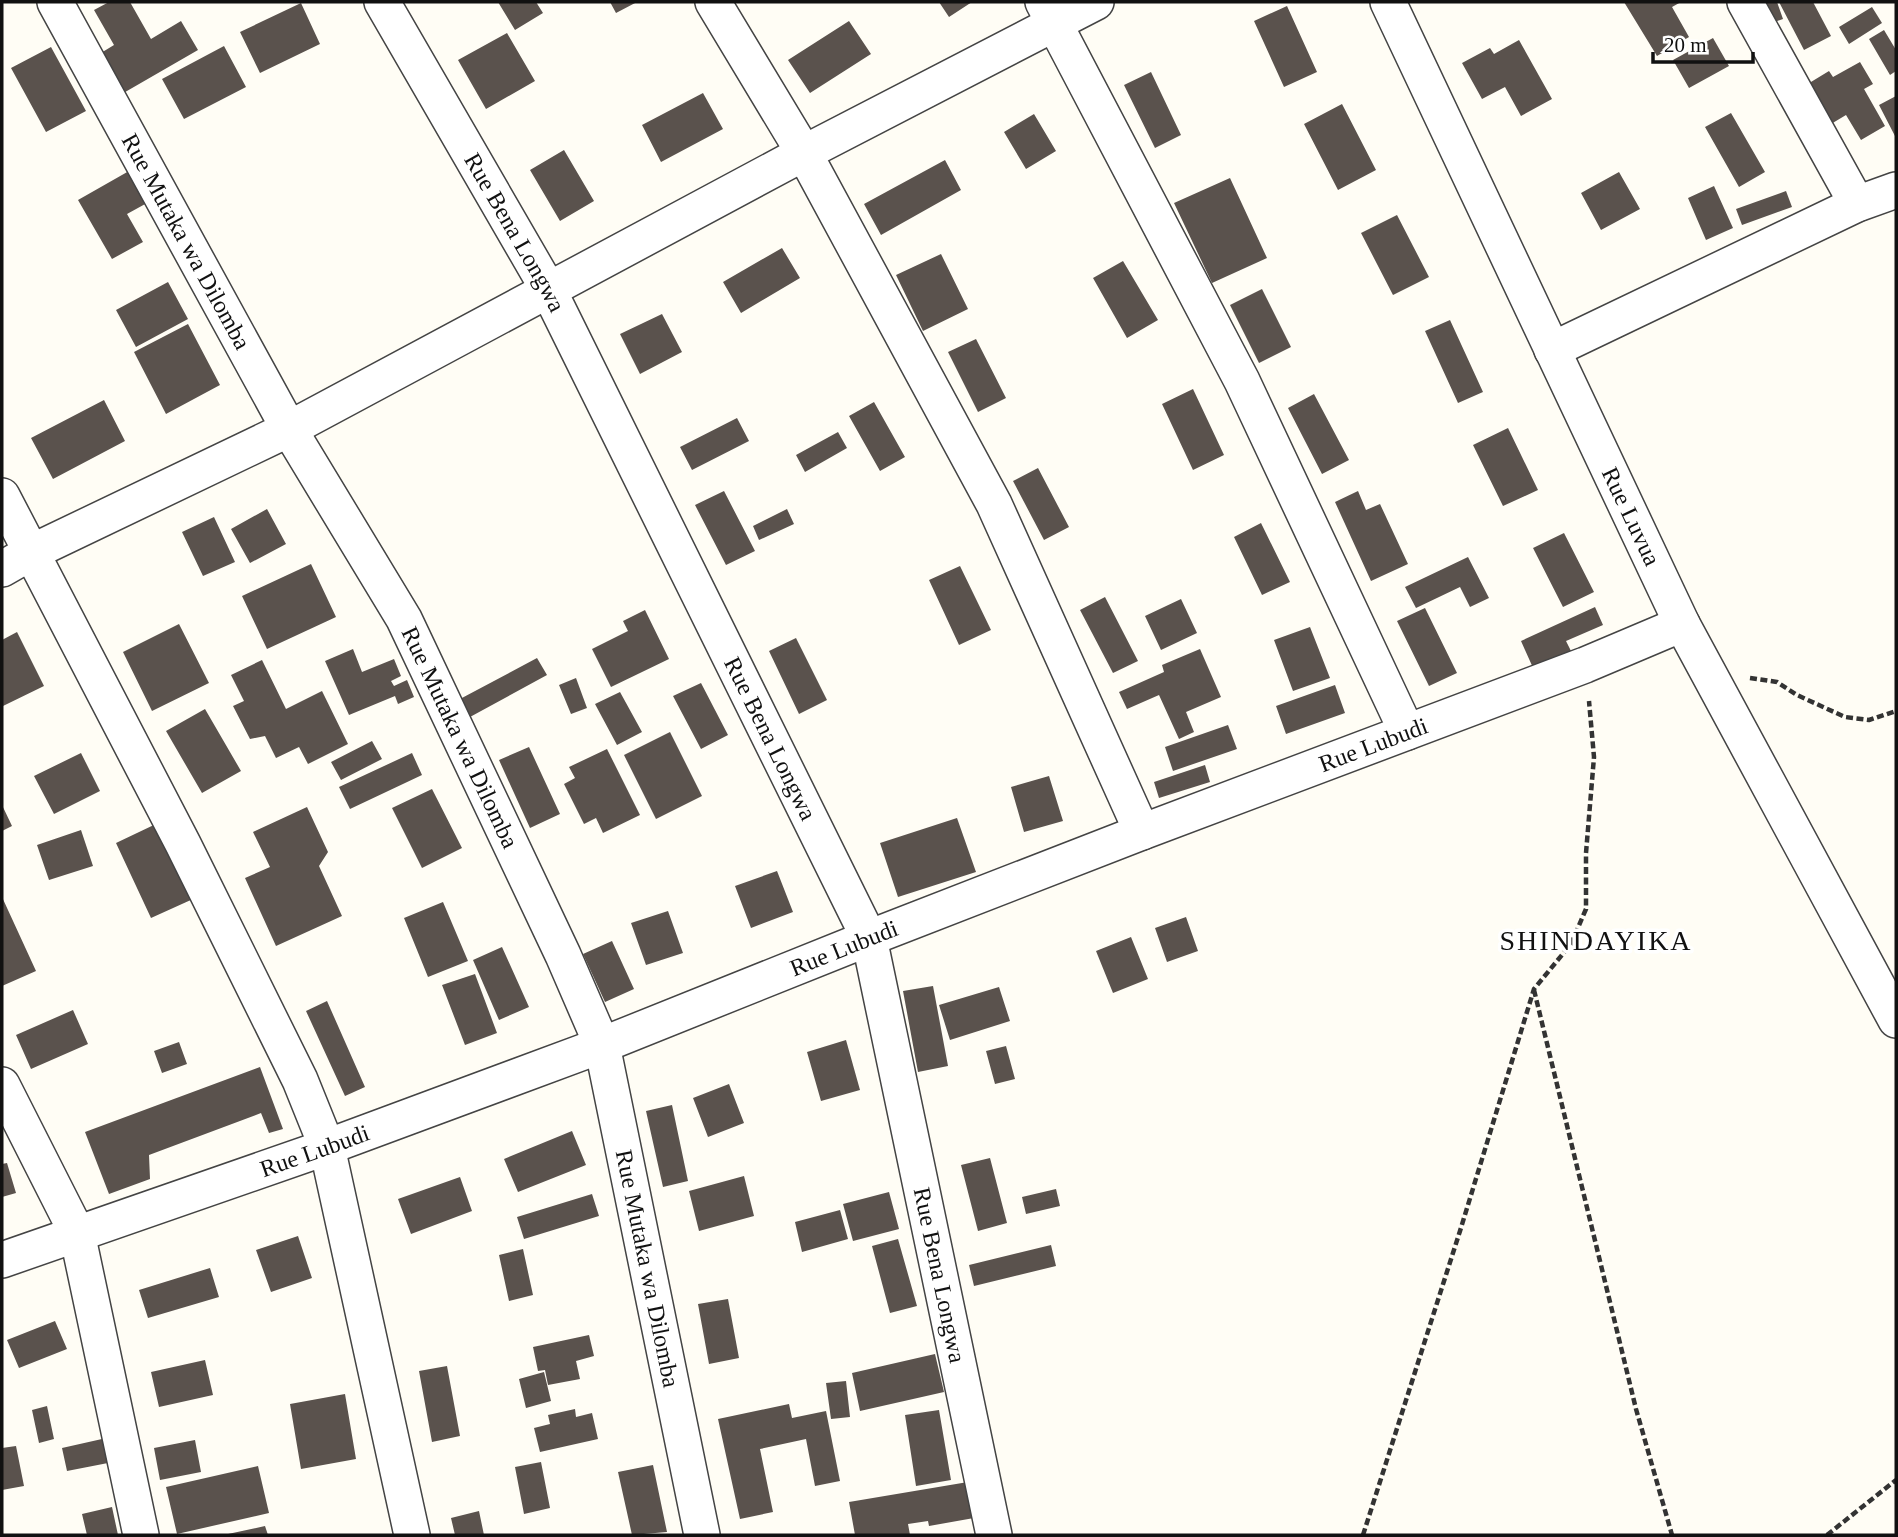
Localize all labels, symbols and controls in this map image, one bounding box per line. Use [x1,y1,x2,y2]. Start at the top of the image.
scale bar [1653,21,1753,65]
text: 20 m [1664,33,1707,57]
street label: Rue Mutaka wa Dilomba [117,129,256,354]
street label: Rue Bena Longwa [459,148,570,316]
street label: Rue Luvua [1597,463,1666,570]
street label: Rue Mutaka wa Dilomba [397,622,524,853]
street label: Rue Bena Longwa [719,653,822,825]
street label: Rue Lubudi [1315,712,1431,777]
street label: Rue Lubudi [786,915,902,981]
district label: SHINDAYIKA [1499,925,1693,956]
street label: Rue Lubudi [257,1119,373,1182]
street label: Rue Mutaka wa Dilomba [611,1147,685,1390]
street label: Rue Bena Longwa [909,1185,971,1366]

